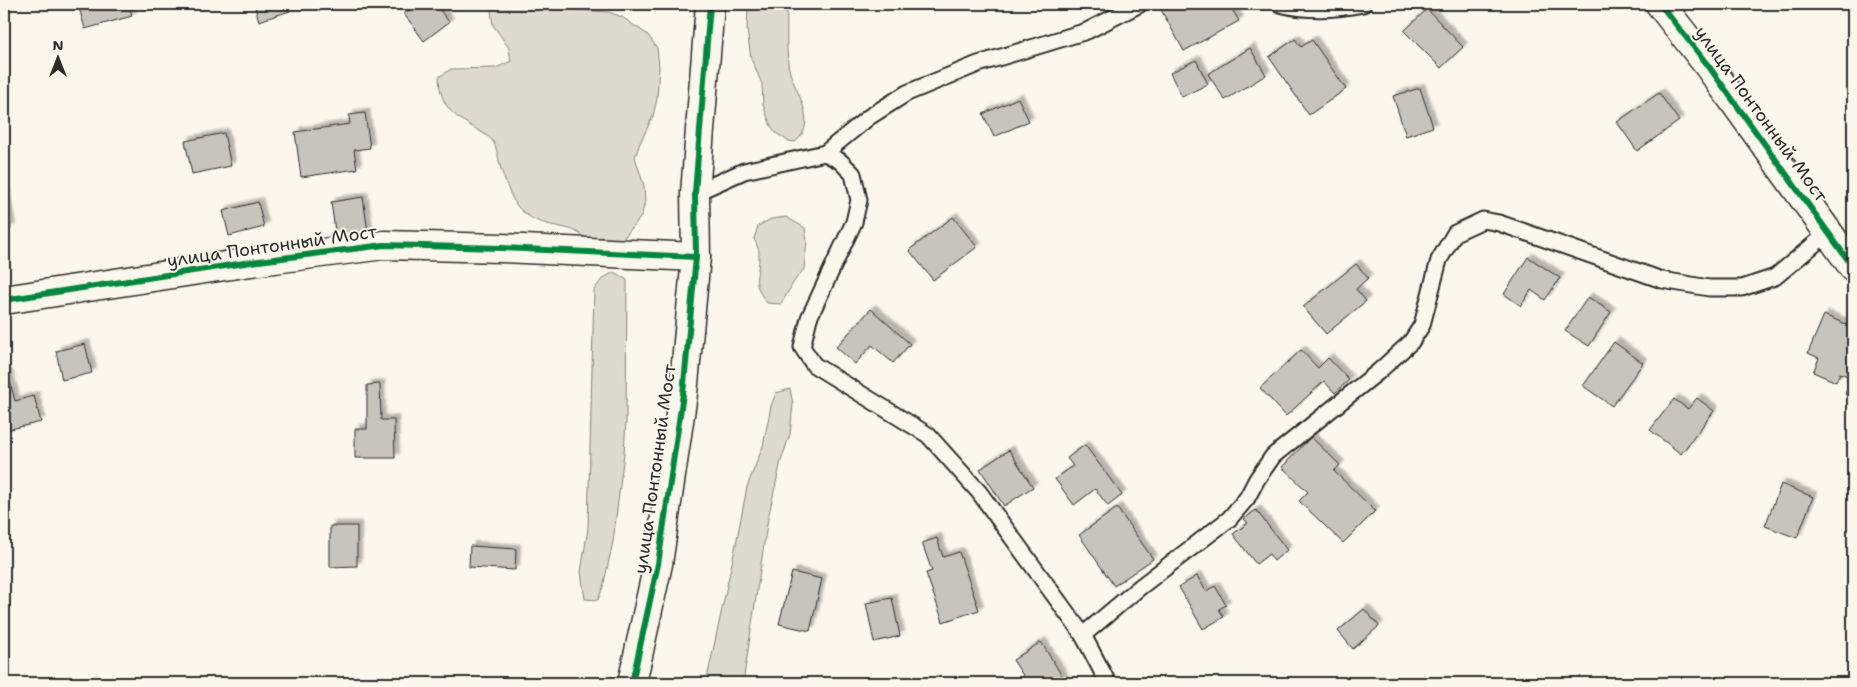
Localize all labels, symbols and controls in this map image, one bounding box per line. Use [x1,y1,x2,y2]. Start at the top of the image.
street label: улица Понтонный Мост [1689,21,1833,207]
north arrow [32,32,82,82]
text: N [52,36,64,54]
street label: улица Понтонный Мост [166,219,379,273]
street label: улица Понтонный Мост [628,362,682,575]

